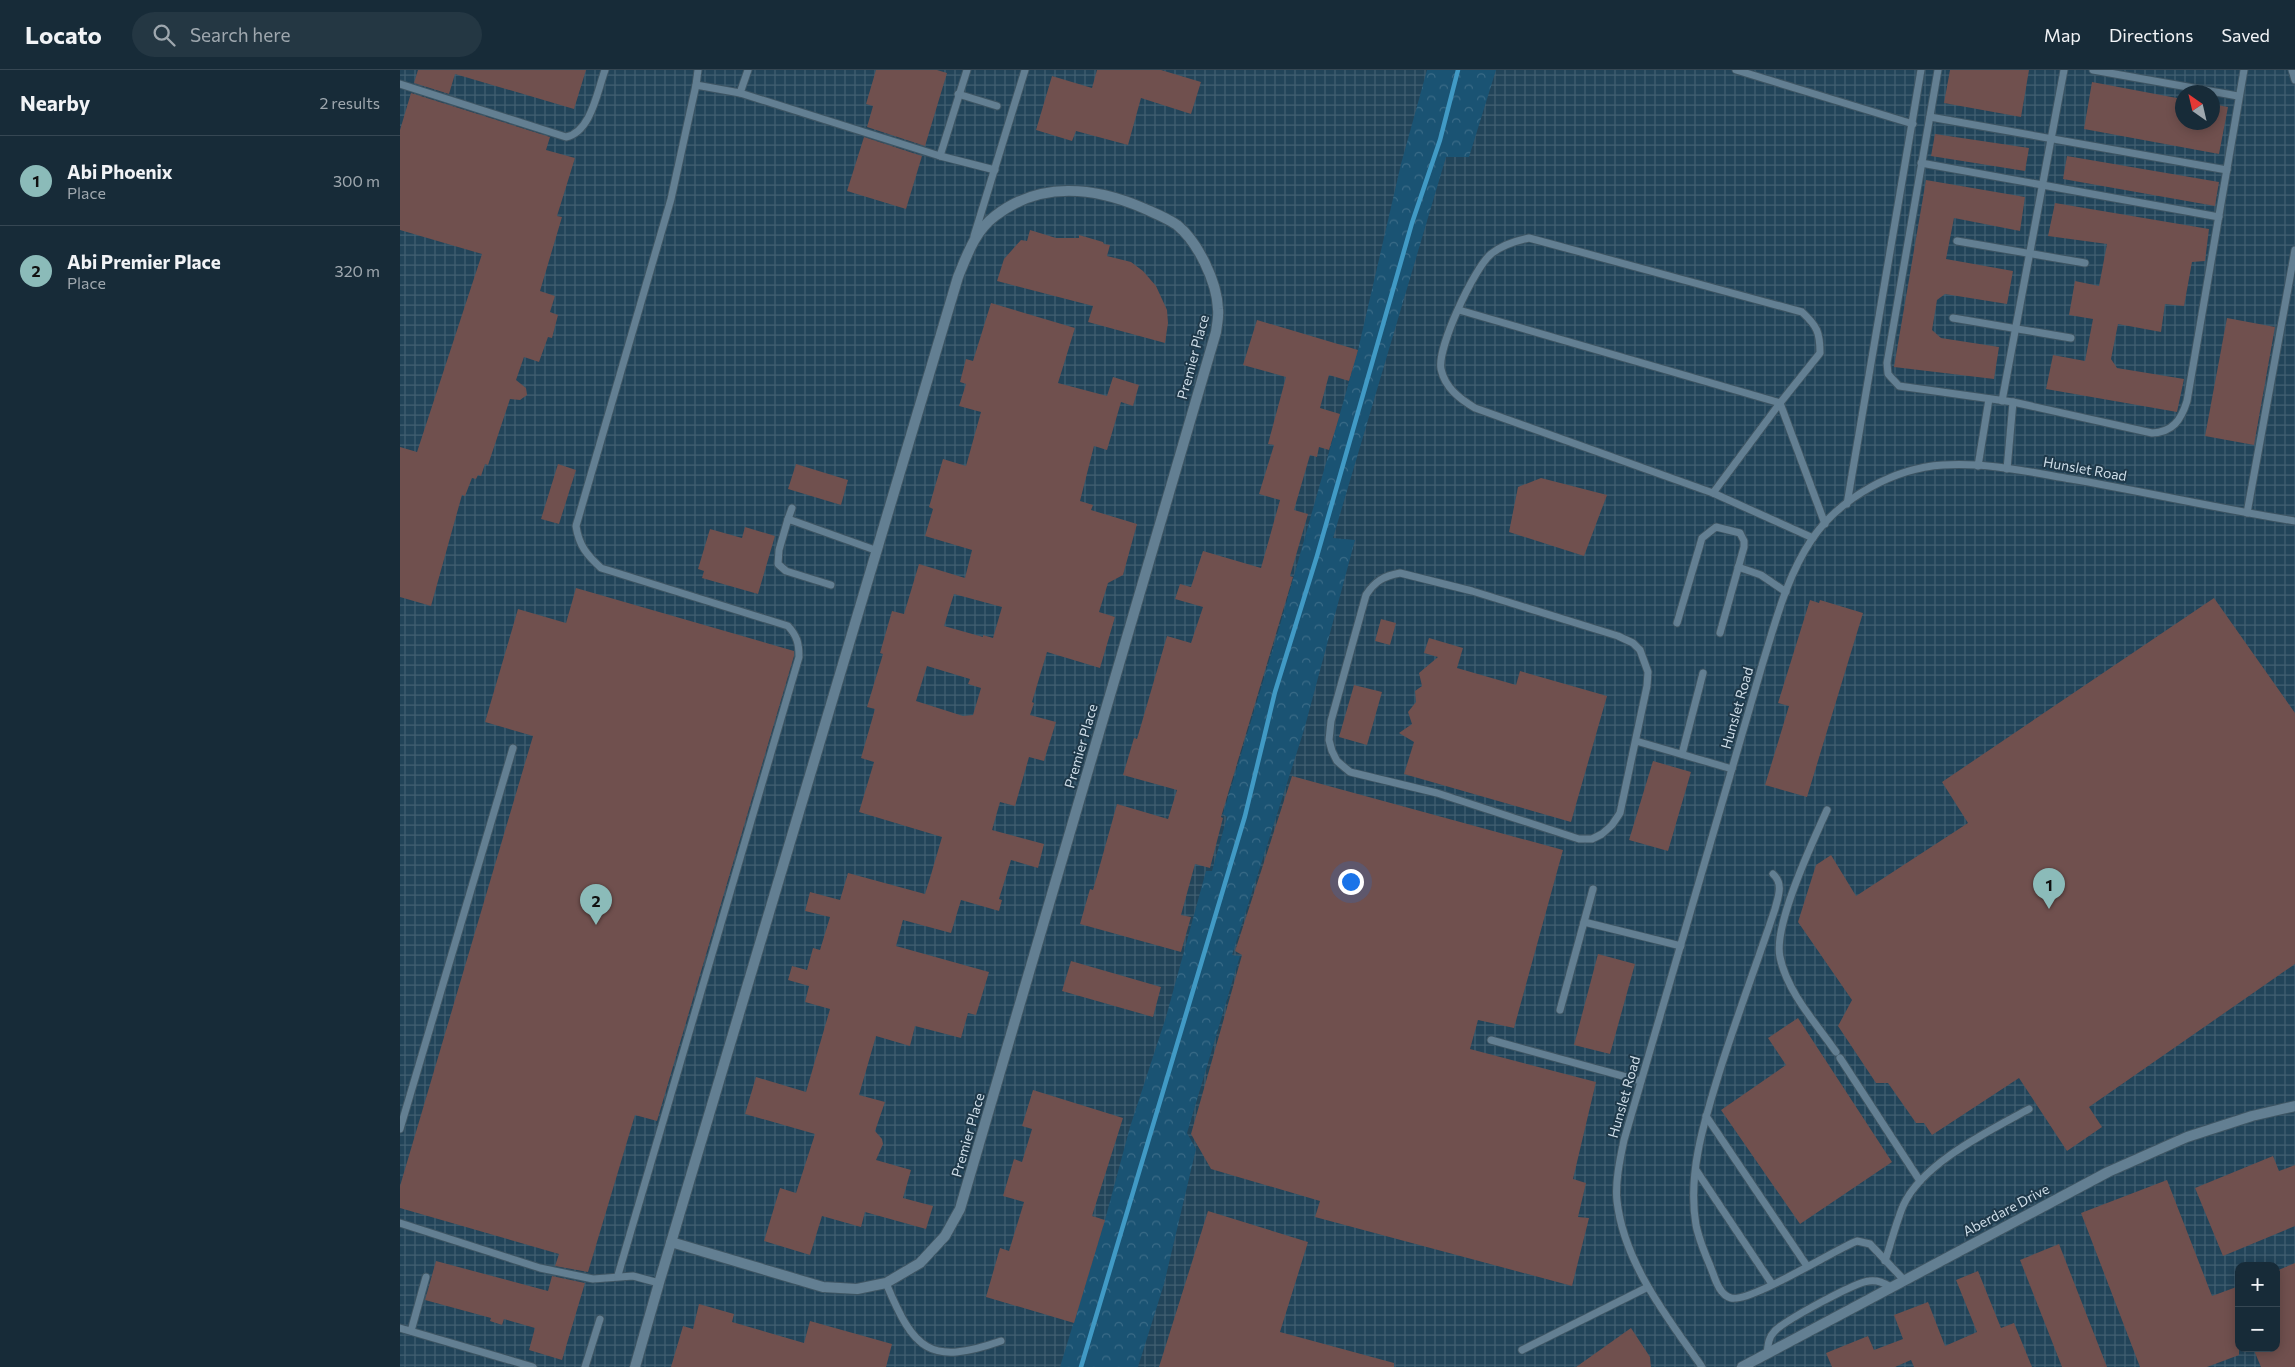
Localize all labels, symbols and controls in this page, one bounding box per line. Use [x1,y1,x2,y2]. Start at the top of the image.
search box [132,12,482,57]
text: Locato [25,20,102,49]
icon: search [150,21,178,49]
text: Search here [190,23,290,46]
text: Map [2044,24,2081,46]
text: Directions [2109,24,2193,46]
text: Saved [2221,24,2270,46]
north arrow [2175,85,2220,130]
text: Nearby [20,90,90,115]
text: 2 results [319,93,380,112]
text: Abi Phoenix [67,160,173,183]
text: 1 [32,171,40,190]
text: 300 m [333,171,380,190]
text: Place [67,183,106,202]
text: Abi Premier Place [67,250,221,273]
text: 2 [31,261,41,280]
text: 320 m [335,261,380,280]
text: Place [67,273,106,292]
street label: Premier Place [1173,313,1212,401]
street label: Hunslet Road [2042,453,2128,484]
street label: Hunslet Road [1717,665,1756,751]
street label: Premier Place [1060,702,1101,790]
pin: 1 [2033,868,2065,909]
your location [1338,869,1364,895]
pin: 2 [580,884,612,925]
street label: Hunslet Road [1604,1054,1643,1140]
street label: Premier Place [947,1091,988,1179]
street label: Aberdare Drive [1960,1180,2052,1239]
map controls [2235,1262,2280,1352]
button: + [2235,1262,2280,1307]
button: − [2235,1307,2280,1352]

